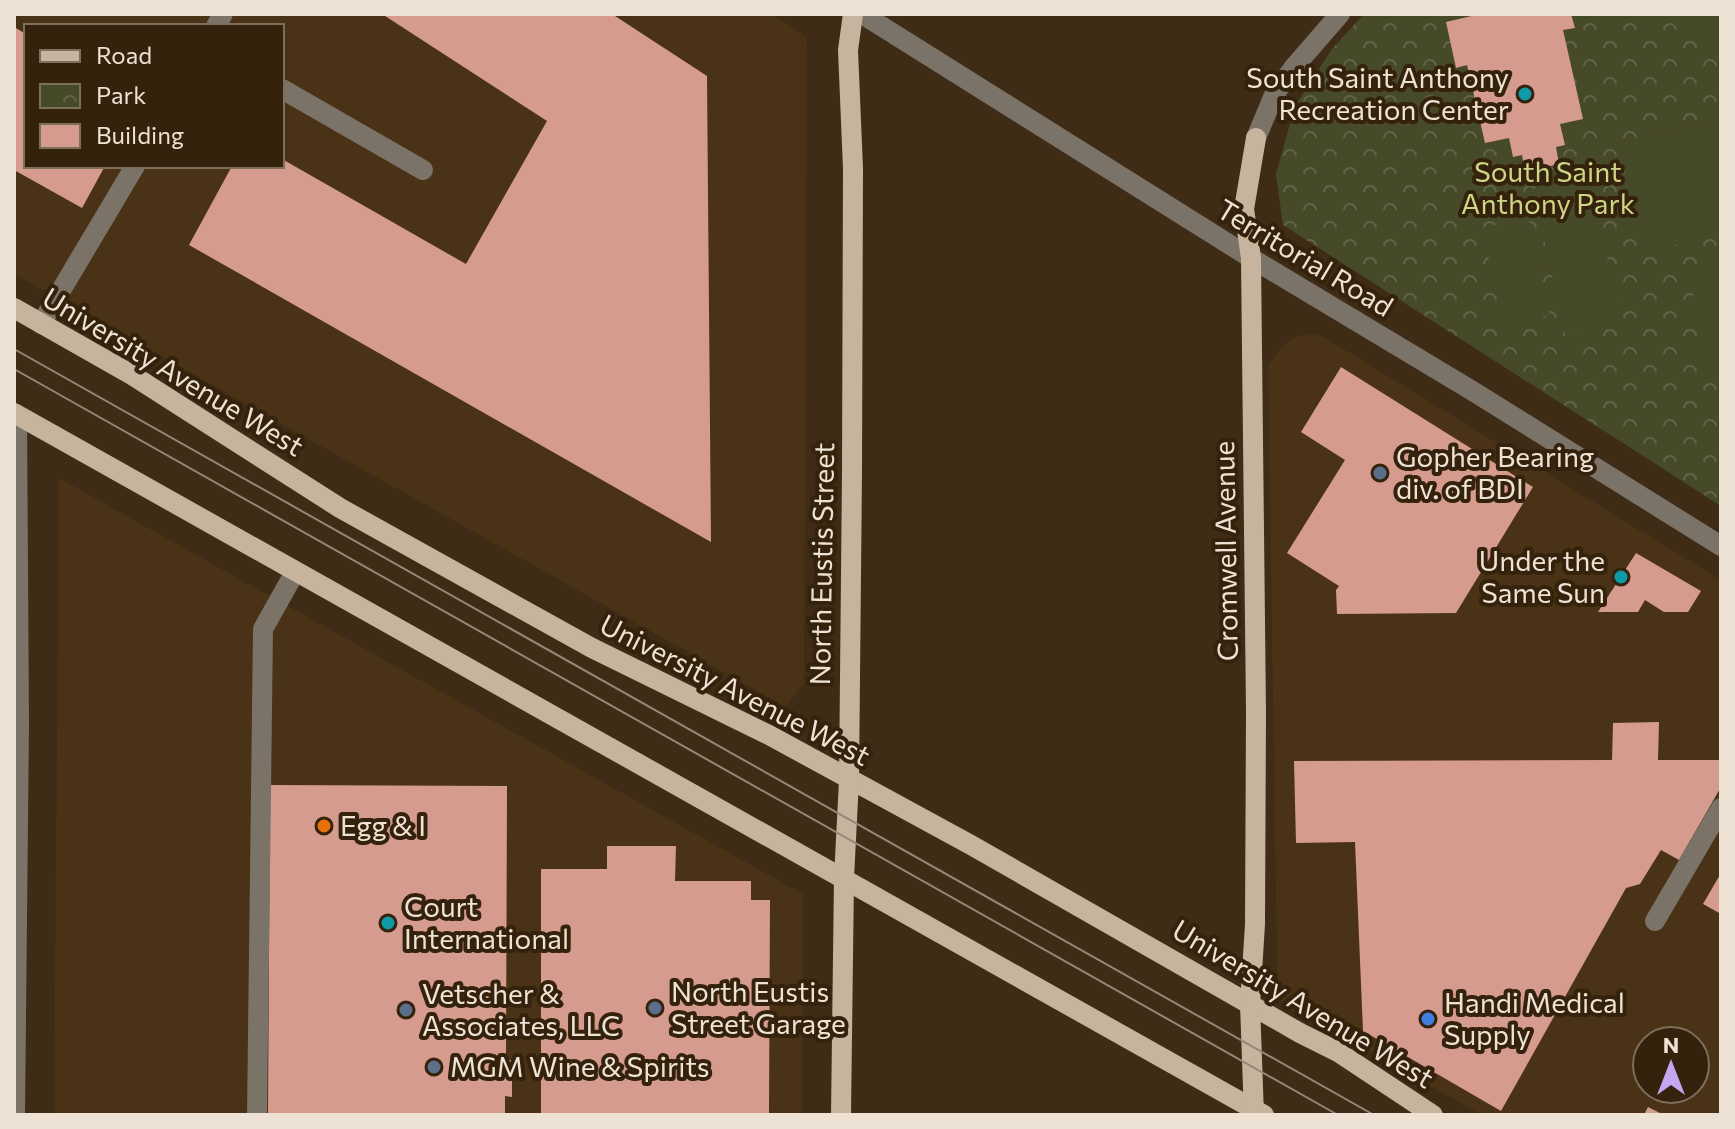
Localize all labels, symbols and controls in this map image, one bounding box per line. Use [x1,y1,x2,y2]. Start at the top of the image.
legend [24,24,284,168]
text: Road [96,40,152,69]
place label: South Saint Anthony Recreation Center [1246,60,1509,126]
text: Park [96,80,146,109]
marker: South Saint Anthony Recreation Center [1516,85,1534,103]
text: Building [96,120,184,149]
park label: South Saint Anthony Park [1461,154,1635,220]
street label: Territorial Road [1211,191,1400,323]
street label: University Avenue West [37,280,310,463]
place label: Gopher Bearing div. of BDI [1396,439,1594,505]
street label: Cromwell Avenue [1206,441,1244,661]
street label: North Eustis Street [802,442,840,686]
marker: Gopher Bearing div. of BDI [1371,464,1389,482]
place label: Under the Same Sun [1479,543,1605,609]
marker: Under the Same Sun [1612,568,1630,586]
street label: University Avenue West [595,606,876,772]
place label: Egg & I [340,808,426,842]
marker: Egg & I [315,817,333,835]
place label: Court International [404,889,569,955]
street label: University Avenue West [1167,912,1440,1095]
marker: Court International [379,914,397,932]
place label: North Eustis Street Garage [671,974,846,1040]
place label: Vetscher & Associates, LLC [422,976,620,1042]
place label: Handi Medical Supply [1444,985,1625,1051]
marker: North Eustis Street Garage [646,999,664,1017]
marker: Vetscher & Associates, LLC [397,1001,415,1019]
marker: Handi Medical Supply [1419,1010,1437,1028]
north arrow [1631,1025,1711,1105]
text: N [1663,1031,1679,1058]
place label: MGM Wine & Spirits [450,1049,710,1083]
marker: MGM Wine & Spirits [425,1058,443,1076]

